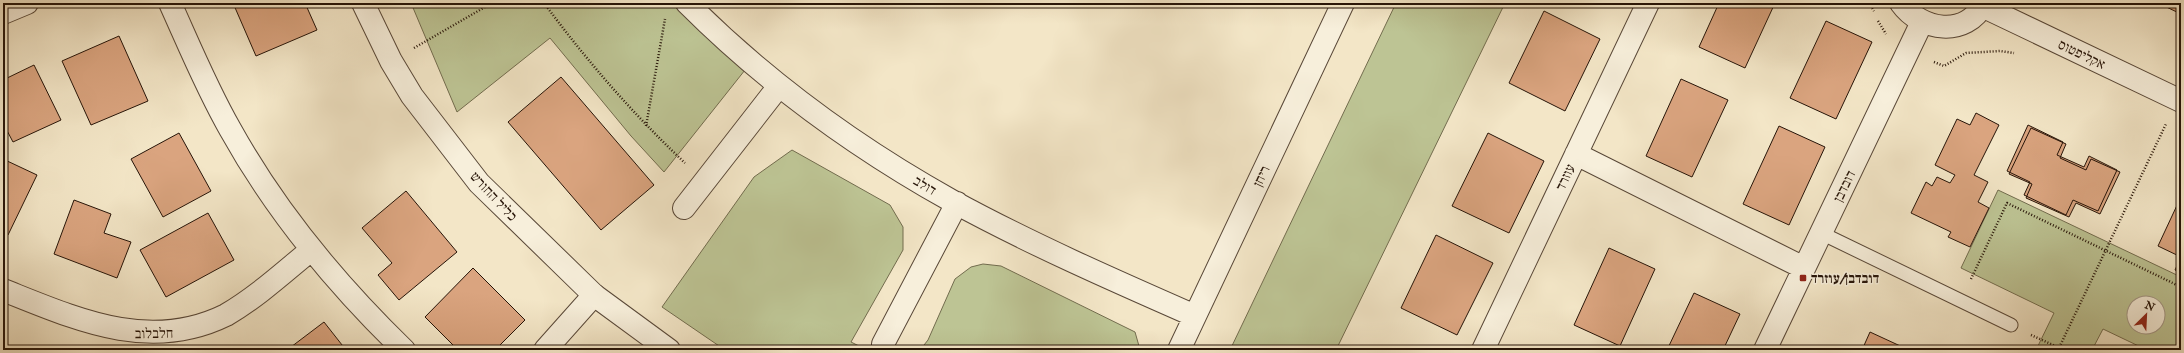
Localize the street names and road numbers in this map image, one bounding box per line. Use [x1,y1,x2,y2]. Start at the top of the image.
street label: אקליפטוס [2055,36,2108,74]
street label: עוזרד [1552,161,1580,193]
street label: ריחן [1249,163,1275,190]
street label: כליל החורש [466,168,521,225]
street label: דובדבן [1830,168,1860,205]
street label: דולב [910,172,939,200]
street label: חלבלוב [135,325,173,343]

